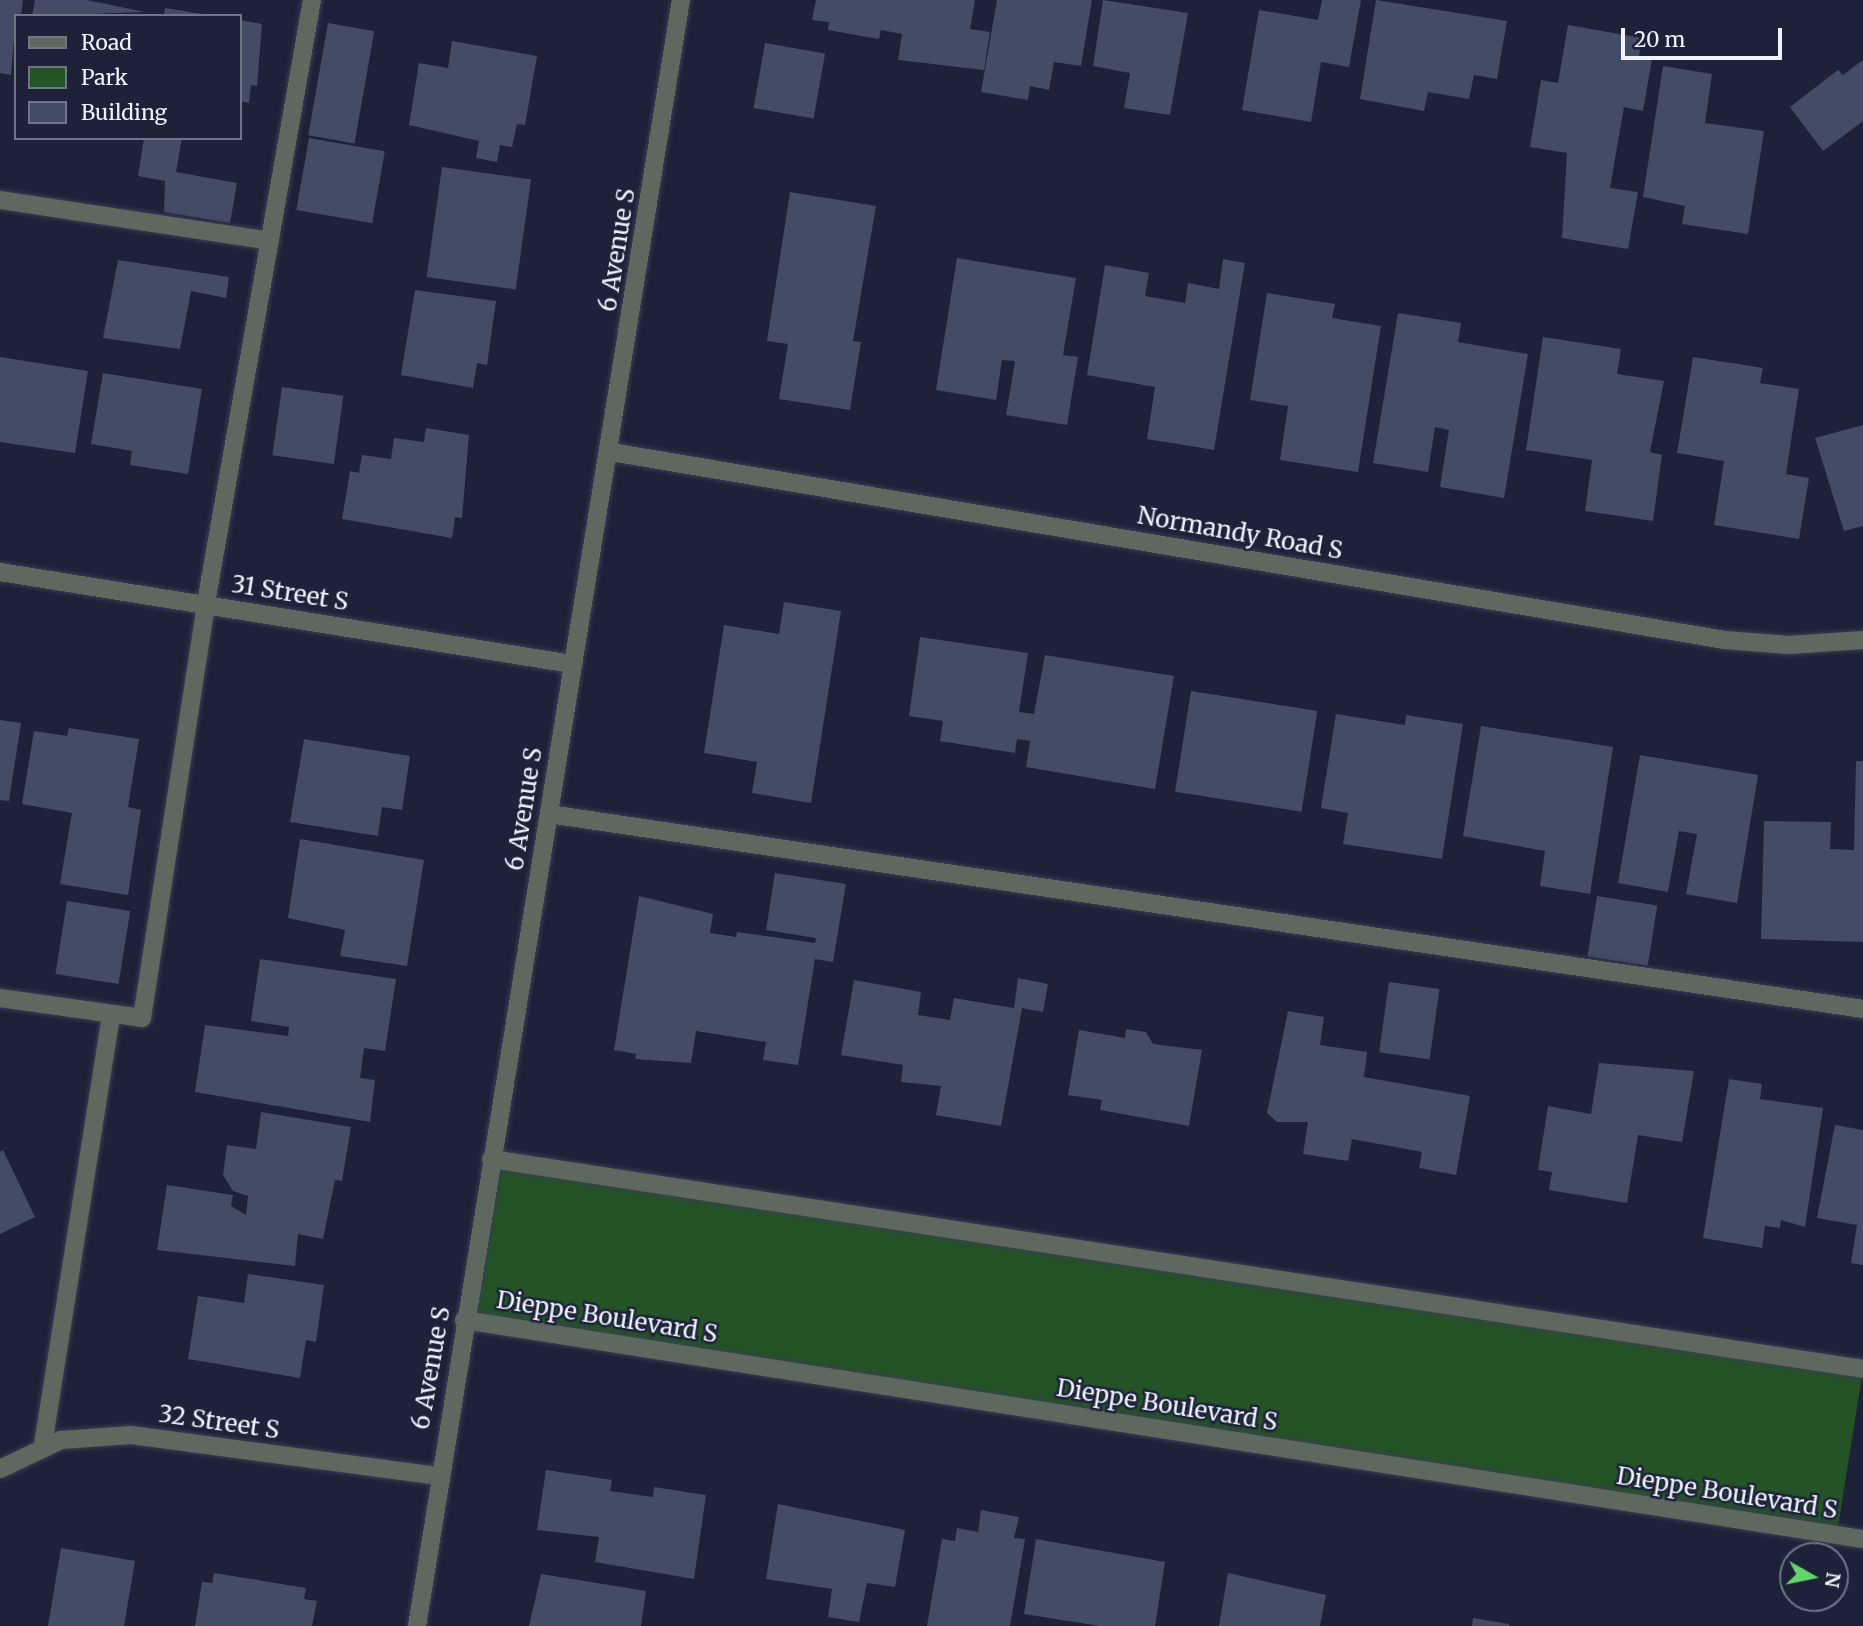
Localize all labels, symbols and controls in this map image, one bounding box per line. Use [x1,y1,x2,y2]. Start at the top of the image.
legend [14,14,242,140]
scale bar [1625,14,1786,58]
text: 20 m [1634,26,1685,53]
text: Road [81,29,132,56]
text: Park [81,64,128,91]
text: Building [81,99,167,126]
street label: 6 Avenue S [593,186,641,314]
street label: Normandy Road S [1135,501,1345,565]
street label: 31 Street S [230,570,350,616]
street label: 6 Avenue S [500,745,548,873]
street label: Dieppe Boulevard S [494,1285,720,1349]
street label: 6 Avenue S [406,1304,456,1432]
street label: Dieppe Boulevard S [1054,1373,1280,1437]
street label: 32 Street S [157,1399,281,1445]
street label: Dieppe Boulevard S [1614,1461,1840,1525]
north arrow [1779,1542,1849,1612]
text: N [1820,1571,1846,1589]

